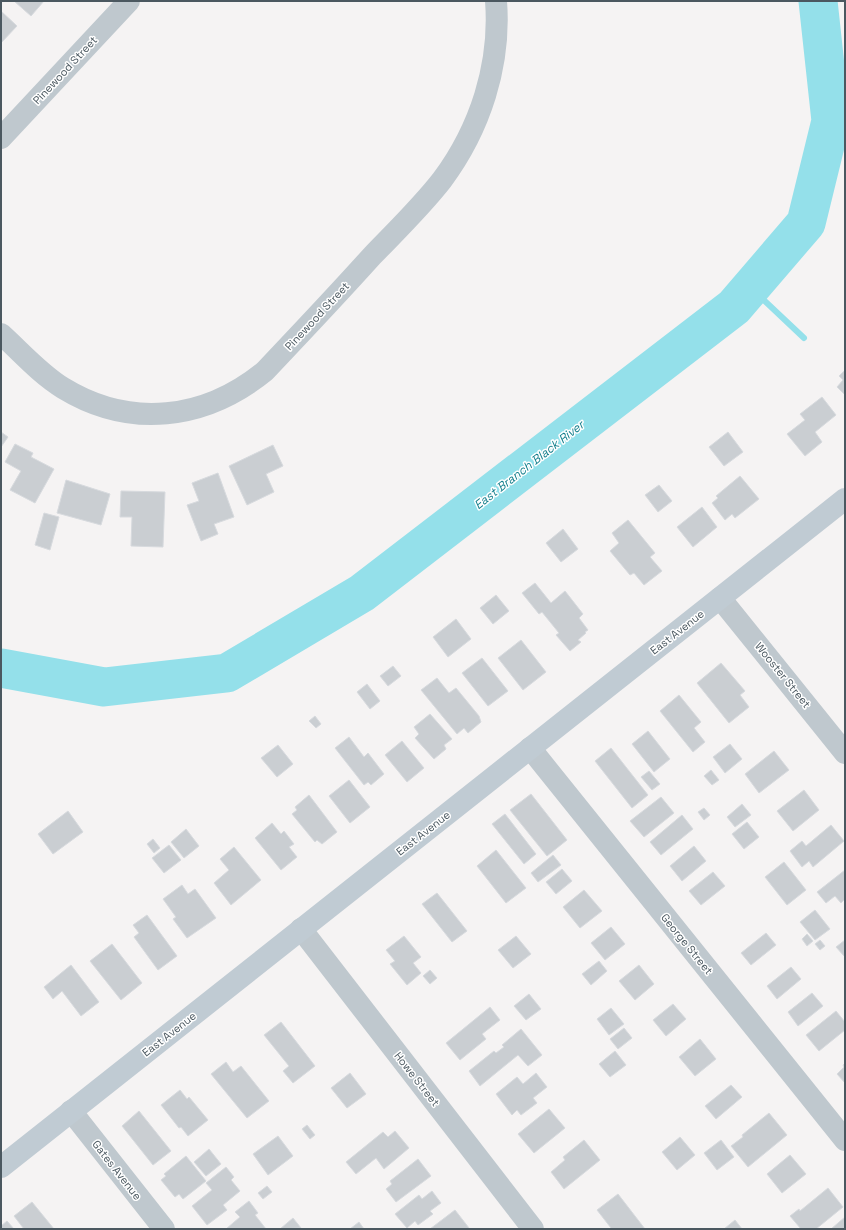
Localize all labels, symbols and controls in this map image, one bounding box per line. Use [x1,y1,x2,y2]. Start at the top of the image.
street label: Pinewood Street [30,33,100,107]
street label: Pinewood Street [282,279,352,353]
water label: East Branch Black River [471,416,588,513]
street label: East Avenue [647,607,707,657]
street label: Wooster Street [752,639,814,711]
street label: East Avenue [393,808,453,858]
street label: George Street [658,911,716,977]
street label: East Avenue [139,1009,199,1059]
street label: Howe Street [391,1049,443,1109]
street label: Gates Avenue [89,1137,145,1203]

